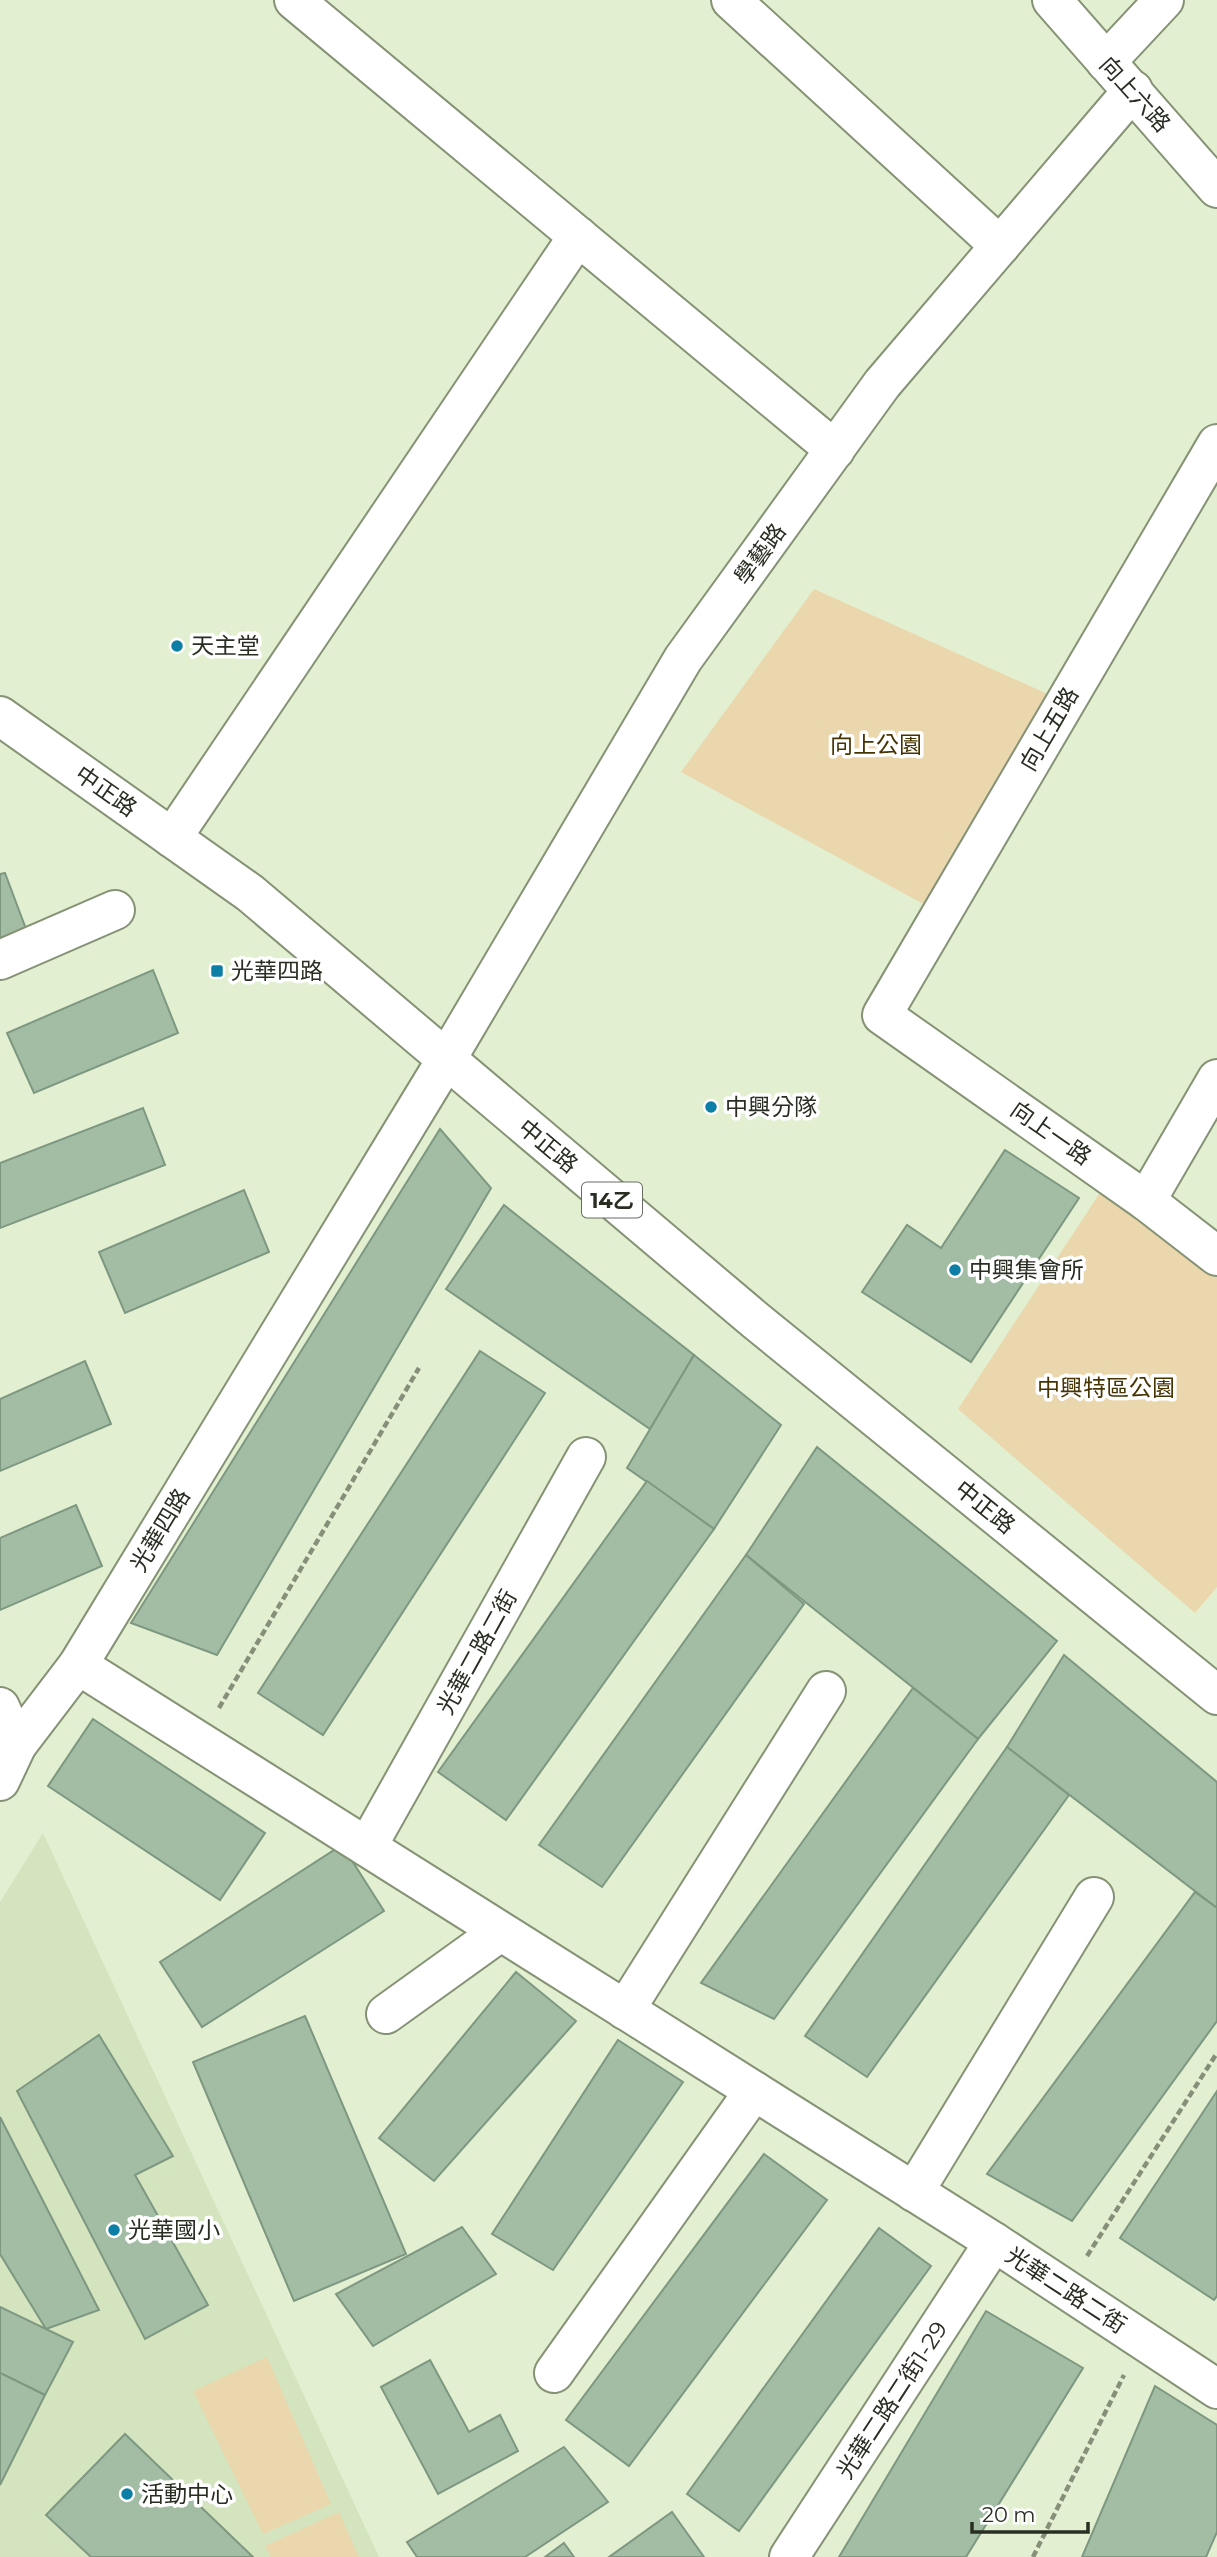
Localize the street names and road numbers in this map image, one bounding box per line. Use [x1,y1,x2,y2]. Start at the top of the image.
street label: 向上六路 [1094,50,1176,138]
street label: 學藝路 [728,518,792,590]
street label: 向上五路 [1014,682,1084,776]
street label: 中正路 [70,760,142,822]
street label: 向上一路 [1005,1095,1097,1171]
street label: 中正路 [513,1113,583,1179]
road number: 14乙 [582,1182,642,1218]
street label: 中正路 [949,1474,1021,1540]
street label: 光華四路 [124,1483,196,1577]
street label: 光華二路二街 [431,1585,523,1719]
street label: 光華二路二街 [1001,2241,1131,2339]
street label: 光華二路二街1-29 [831,2316,953,2484]

